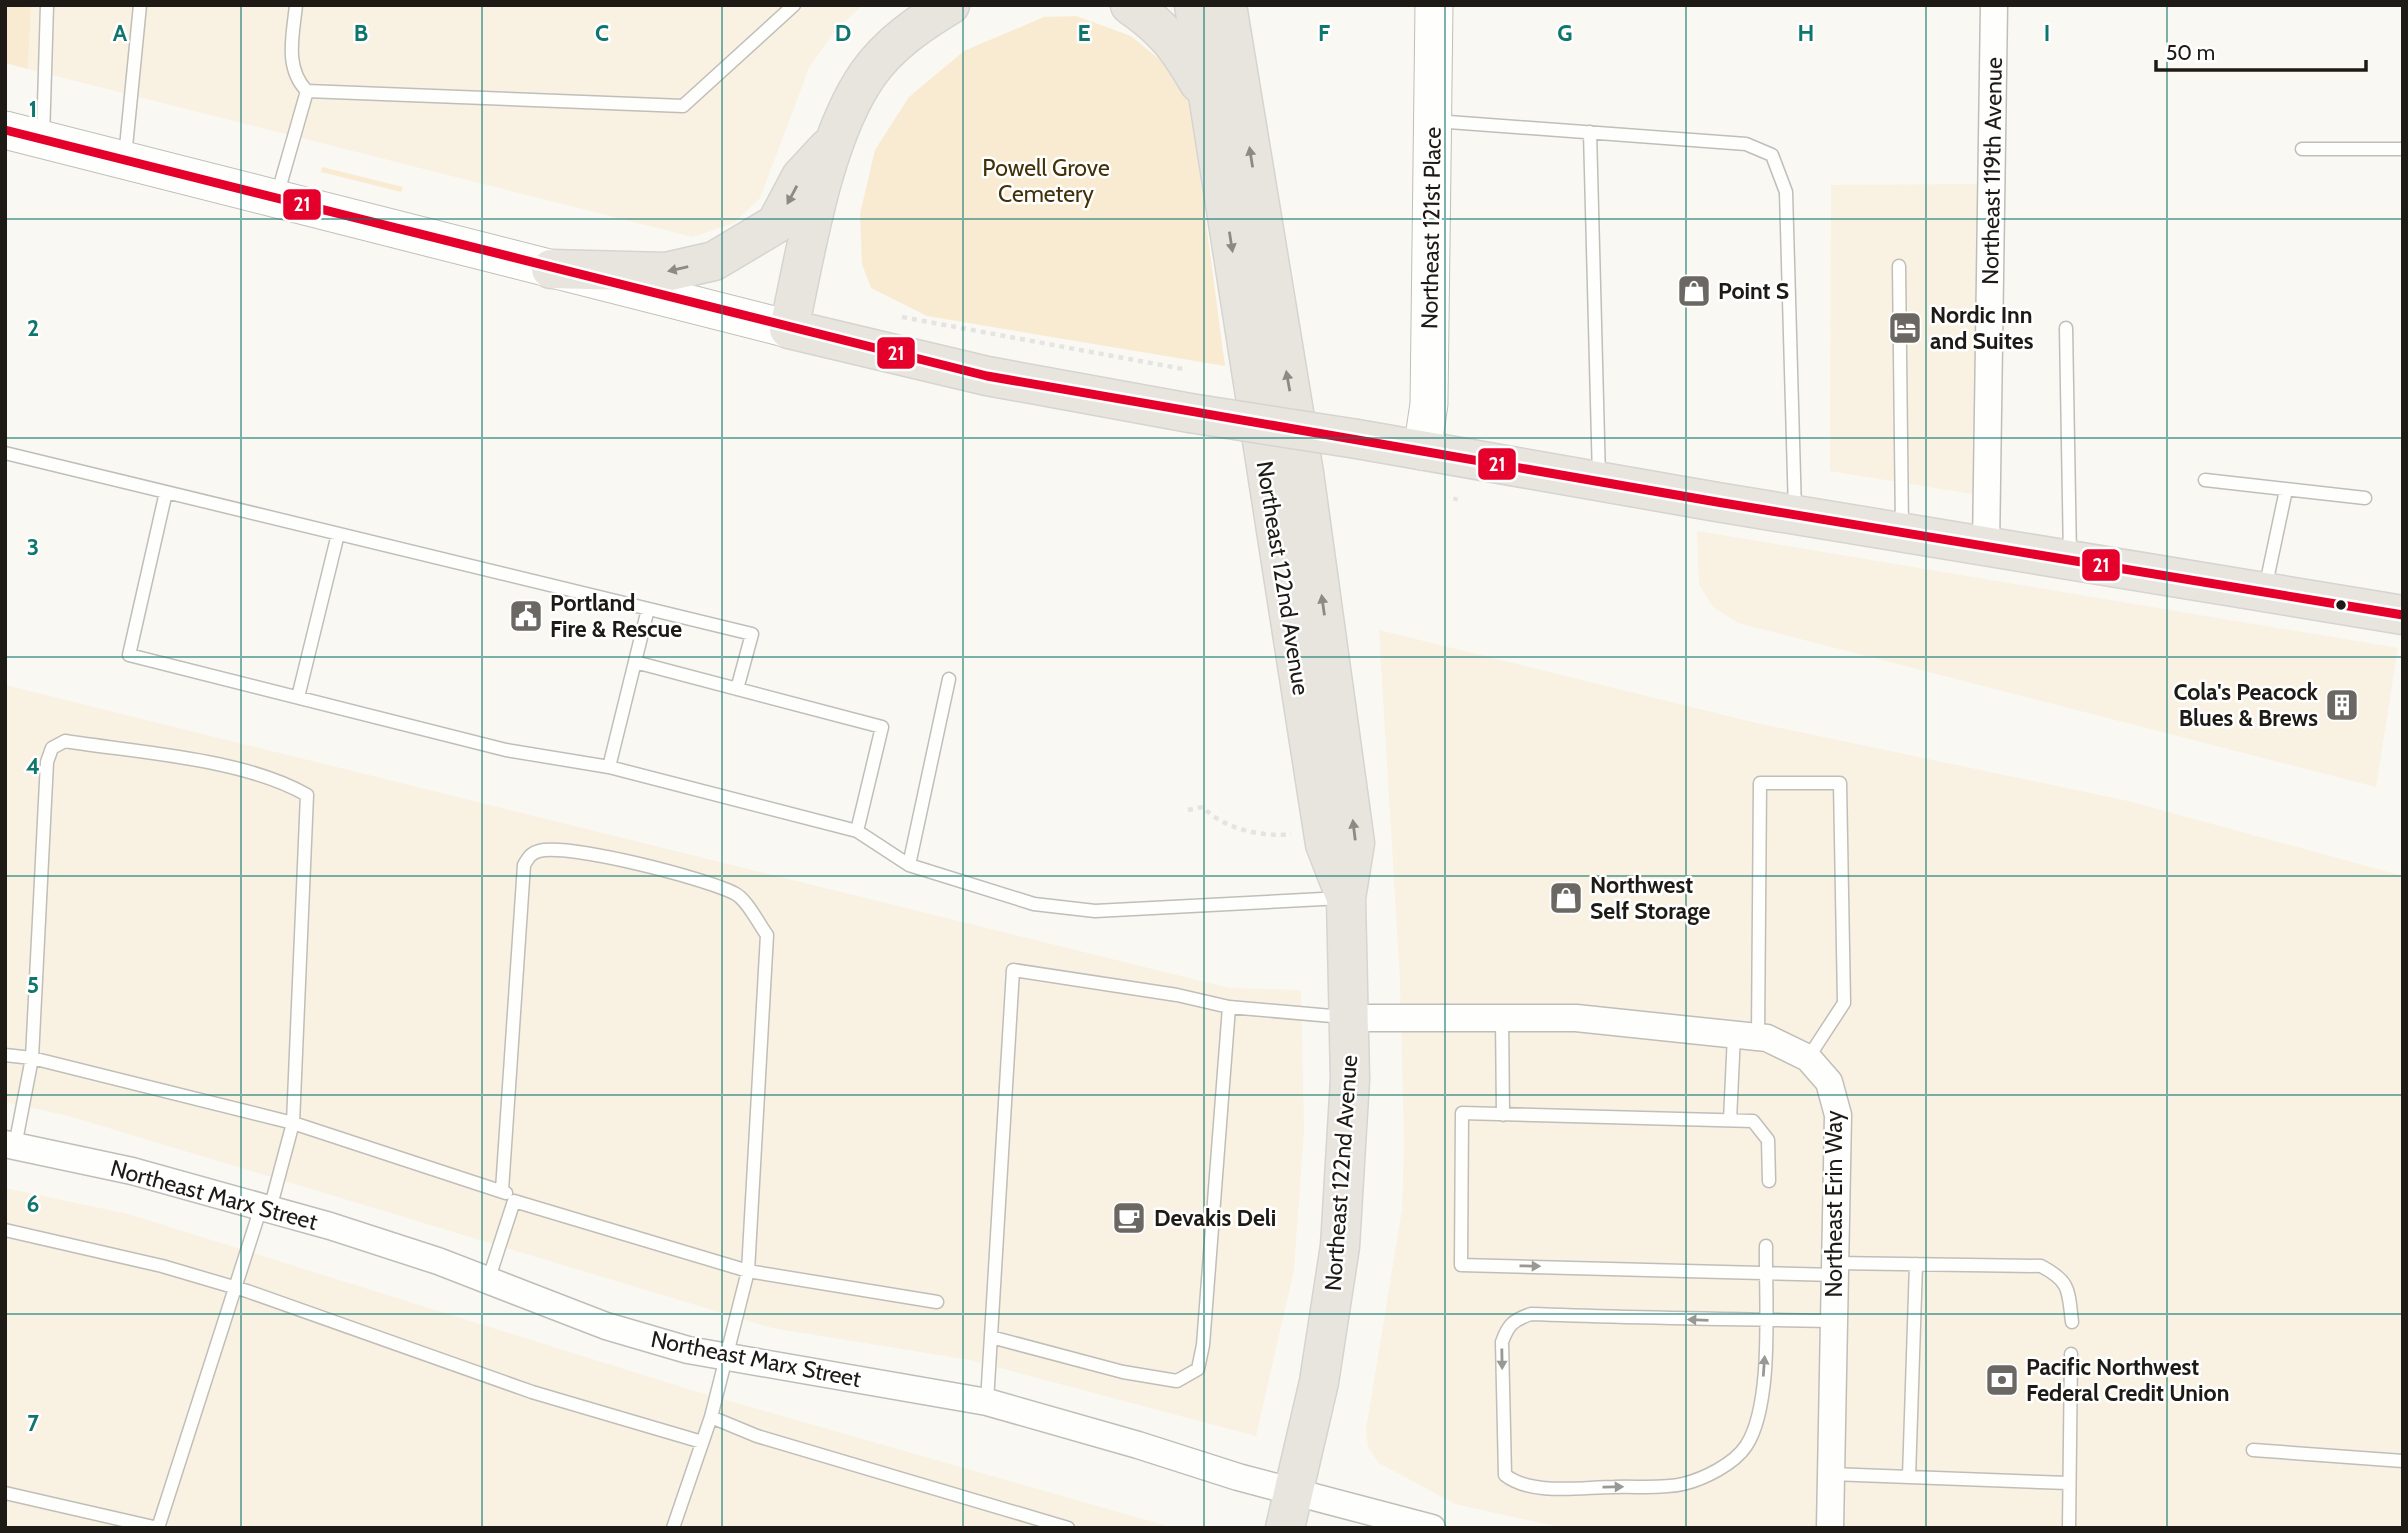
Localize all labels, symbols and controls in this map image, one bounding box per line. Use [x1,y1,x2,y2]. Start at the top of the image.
text: A [113,19,128,47]
text: B [354,19,368,47]
text: C [595,19,609,47]
text: D [835,19,851,47]
text: E [1077,19,1091,47]
text: F [1318,19,1330,47]
text: G [1557,19,1573,47]
text: H [1798,19,1814,47]
text: I [2044,19,2050,47]
scale bar [2156,28,2366,72]
text: 50 m [2166,40,2215,65]
street label: Northeast 119th Avenue [1976,57,2008,285]
text: 1 [29,95,37,123]
street label: Northeast 121st Place [1415,126,1447,329]
one-way arrow [1245,146,1256,168]
park label: Powell Grove Cemetery [982,154,1110,208]
one-way arrow [786,185,798,205]
line badge: 21 [282,188,322,221]
text: 21 [293,193,311,216]
one-way arrow [1226,231,1237,253]
one-way arrow [667,264,689,275]
shop icon: Point S [1675,272,1713,310]
place label: Point S [1718,277,1789,305]
place label: Nordic Inn and Suites [1930,301,2034,355]
hotel icon: Nordic Inn and Suites [1886,309,1924,347]
text: 2 [27,314,39,342]
line badge: 21 [876,336,916,370]
text: 21 [887,342,905,365]
one-way arrow [1282,370,1293,392]
line badge: 21 [1477,447,1517,481]
text: 21 [1488,453,1506,476]
street label: Northeast 122nd Avenue [1251,459,1315,697]
text: 3 [27,533,39,561]
line badge: 21 [2081,548,2121,582]
text: 21 [2092,554,2110,577]
place label: Portland Fire & Rescue [550,589,682,643]
one-way arrow [1317,594,1328,616]
public building icon: Portland Fire & Rescue [507,597,545,635]
unlabelled marker [2334,598,2348,612]
place label: Cola's Peacock Blues & Brews [2173,678,2319,732]
building icon: Cola's Peacock Blues & Brews [2323,686,2361,724]
text: 4 [26,752,40,780]
one-way arrow [1348,819,1359,841]
place label: Northwest Self Storage [1590,871,1711,925]
shop icon: Northwest Self Storage [1547,879,1585,917]
text: 5 [27,971,39,999]
street label: Northeast 122nd Avenue [1319,1054,1363,1292]
street label: Northeast Erin Way [1820,1110,1848,1298]
street label: Northeast Marx Street [107,1154,321,1236]
text: 6 [27,1190,39,1218]
cafe icon: Devakis Deli [1110,1199,1148,1237]
place label: Devakis Deli [1154,1204,1276,1232]
one-way arrow [1519,1260,1541,1272]
one-way arrow [1687,1315,1709,1326]
street label: Northeast Marx Street [649,1325,864,1393]
one-way arrow [1497,1348,1508,1370]
place label: Pacific Northwest Federal Credit Union [2026,1353,2229,1407]
one-way arrow [1758,1355,1769,1377]
bank icon: Pacific Northwest Federal Credit Union [1983,1361,2021,1399]
text: 7 [27,1409,39,1437]
one-way arrow [1602,1481,1624,1492]

